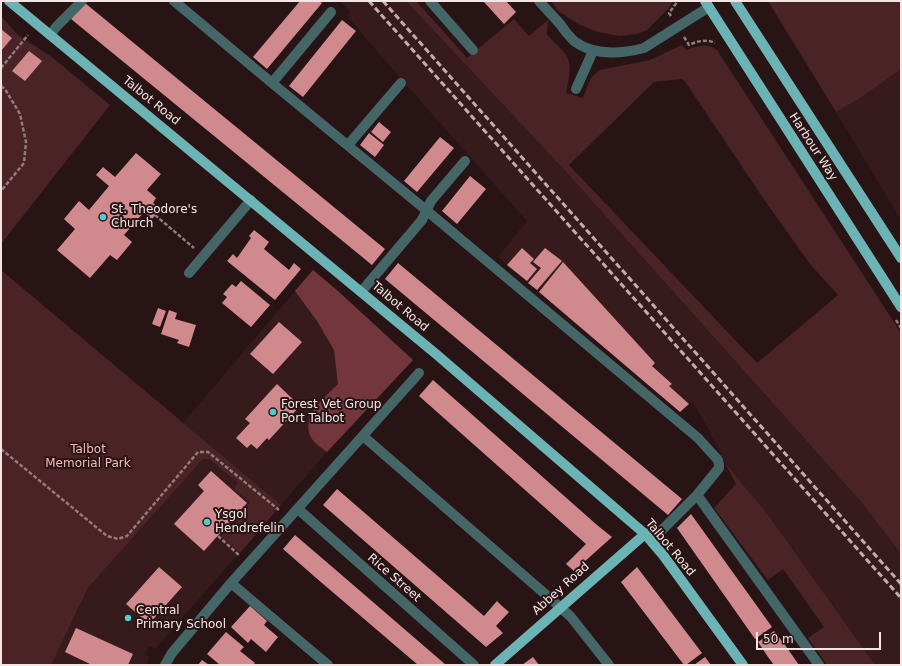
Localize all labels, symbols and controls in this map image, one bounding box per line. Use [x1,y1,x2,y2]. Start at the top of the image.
street label: Talbot Road [119,73,183,129]
street label: Harbour Way [786,110,840,184]
place label: St. Theodore's Church [111,203,197,231]
marker: St. Theodore's Church [98,212,108,222]
street label: Talbot Road [369,279,431,335]
place label: Forest Vet Group Port Talbot [281,398,381,426]
marker: Forest Vet Group Port Talbot [268,407,278,417]
park label: Talbot Memorial Park [45,443,131,471]
place label: Ysgol Hendrefelin [215,508,285,536]
marker: Ysgol Hendrefelin [202,517,212,527]
street label: Talbot Road [642,517,698,579]
street label: Rice Street [364,551,424,605]
street label: Abbey Road [529,560,593,618]
place label: Central Primary School [136,604,226,632]
marker: Central Primary School [123,613,133,623]
scale bar [758,624,883,650]
text: 50 m [763,632,794,646]

